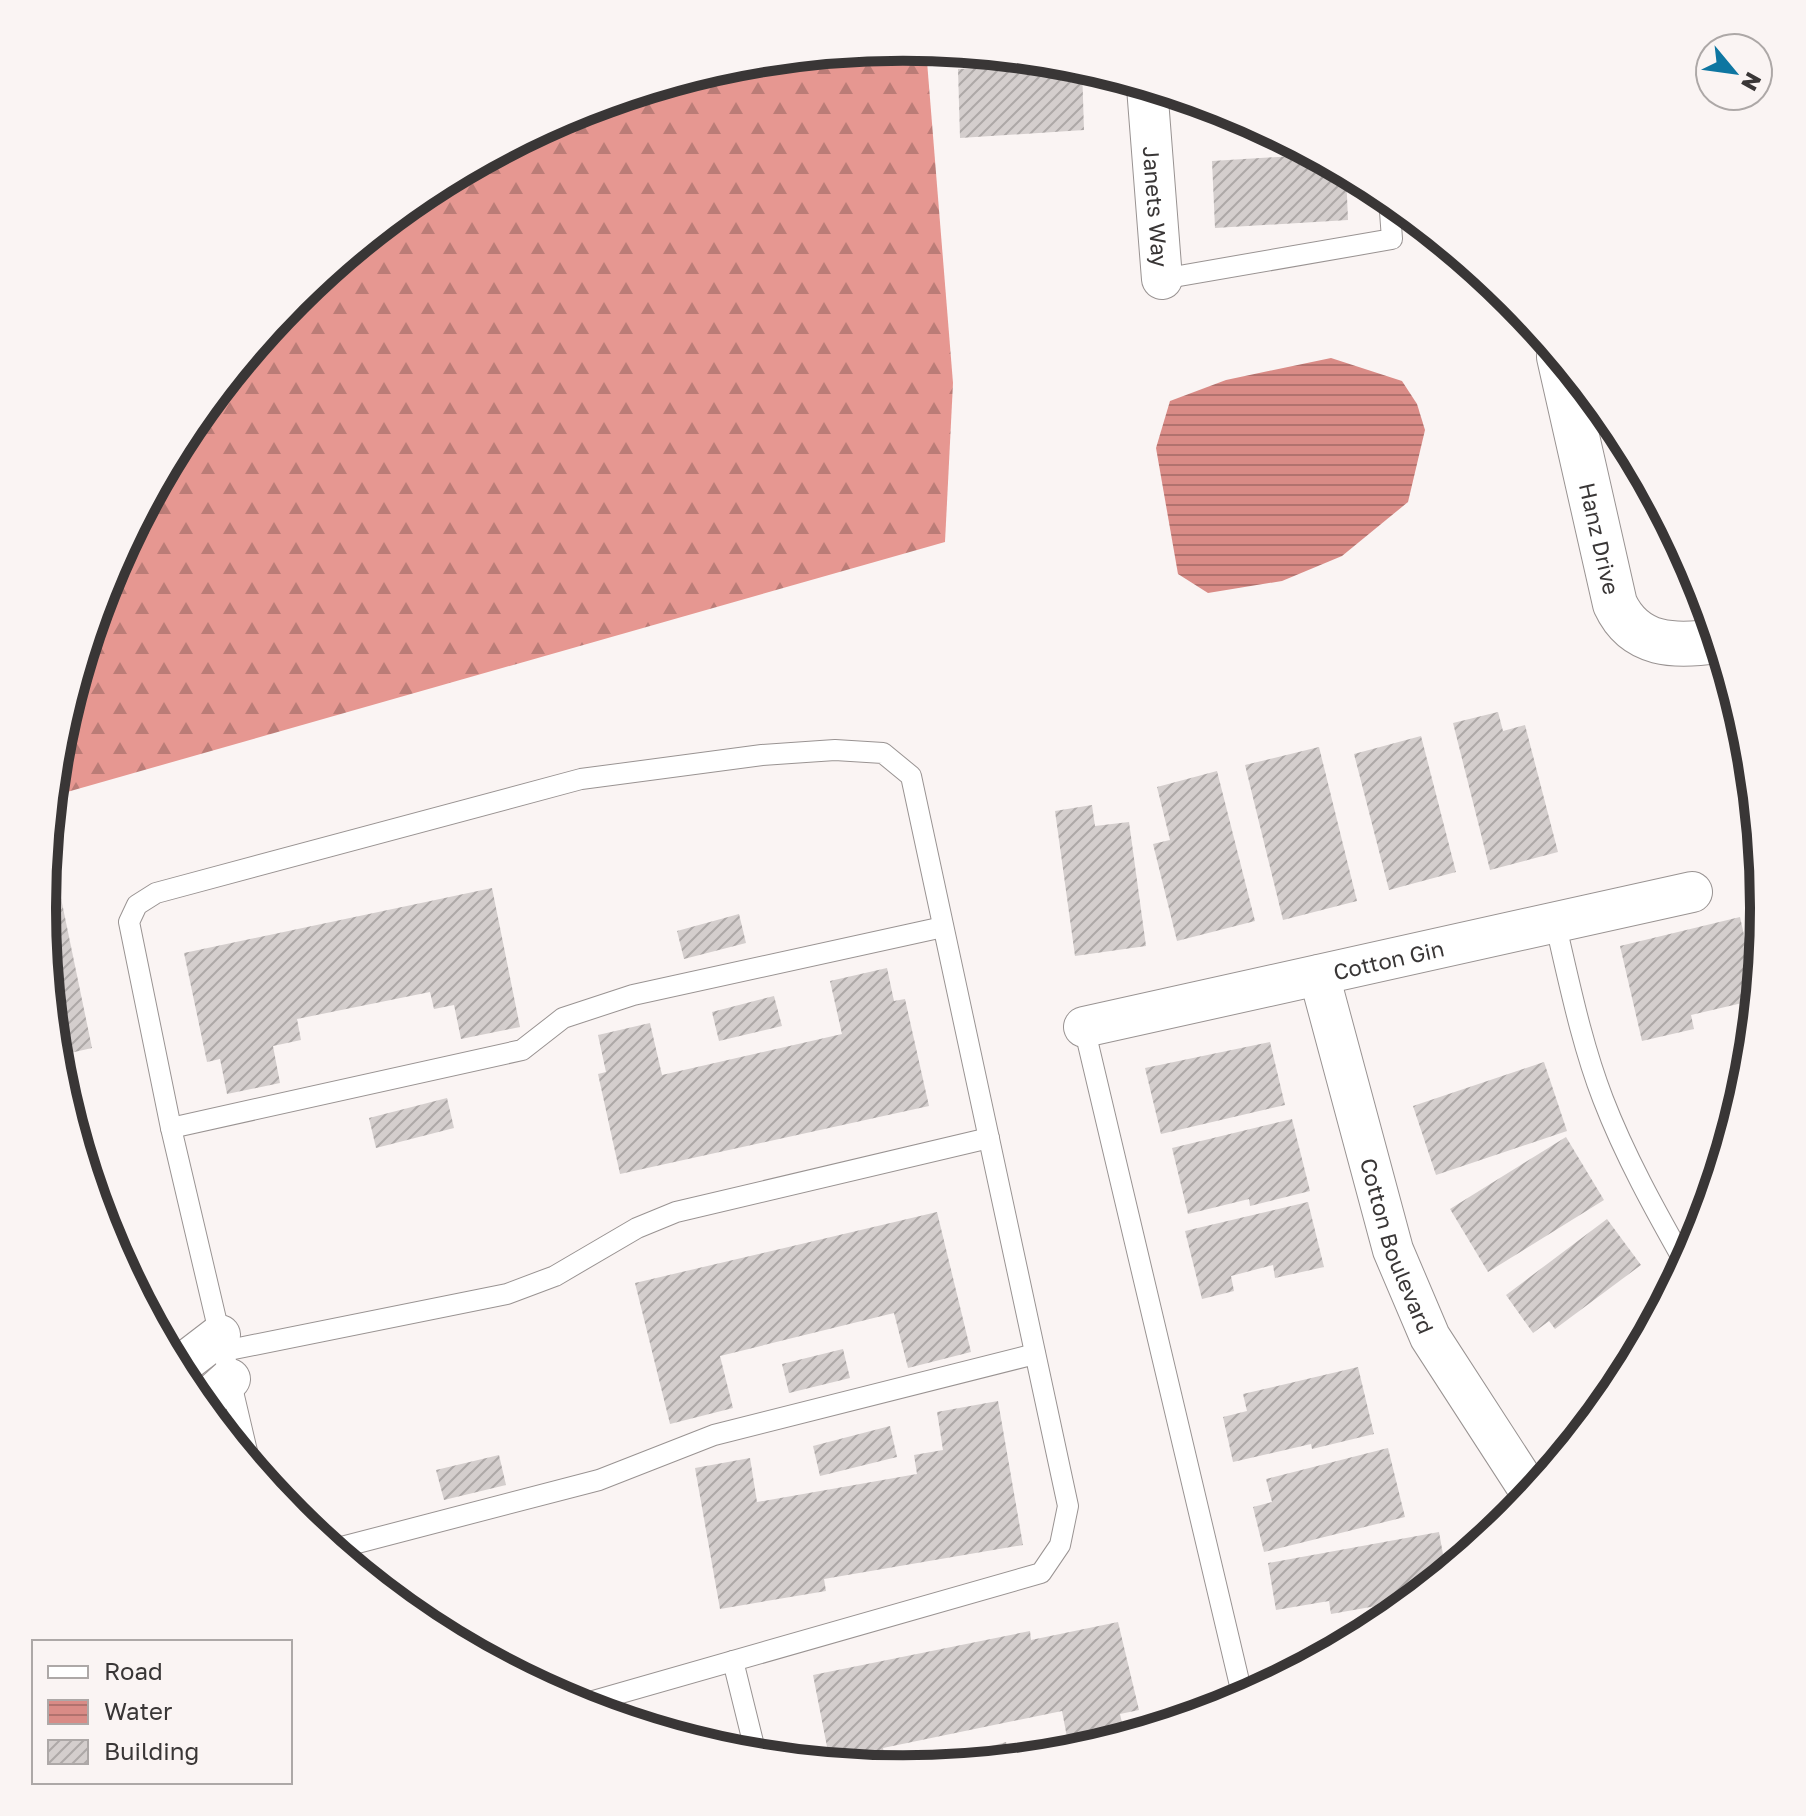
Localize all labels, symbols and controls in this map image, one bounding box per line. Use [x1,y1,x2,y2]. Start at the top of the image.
north arrow [1694,32,1774,112]
text: N [1736,68,1768,96]
street label: Janets Way [1138,145,1175,268]
street label: Hanz Drive [1574,480,1626,597]
street label: Cotton Gin [1331,934,1447,985]
street label: Cotton Boulevard [1355,1155,1440,1338]
legend [32,1640,292,1784]
text: Road [104,1656,163,1685]
text: Water [104,1696,172,1725]
text: Building [104,1736,199,1765]

